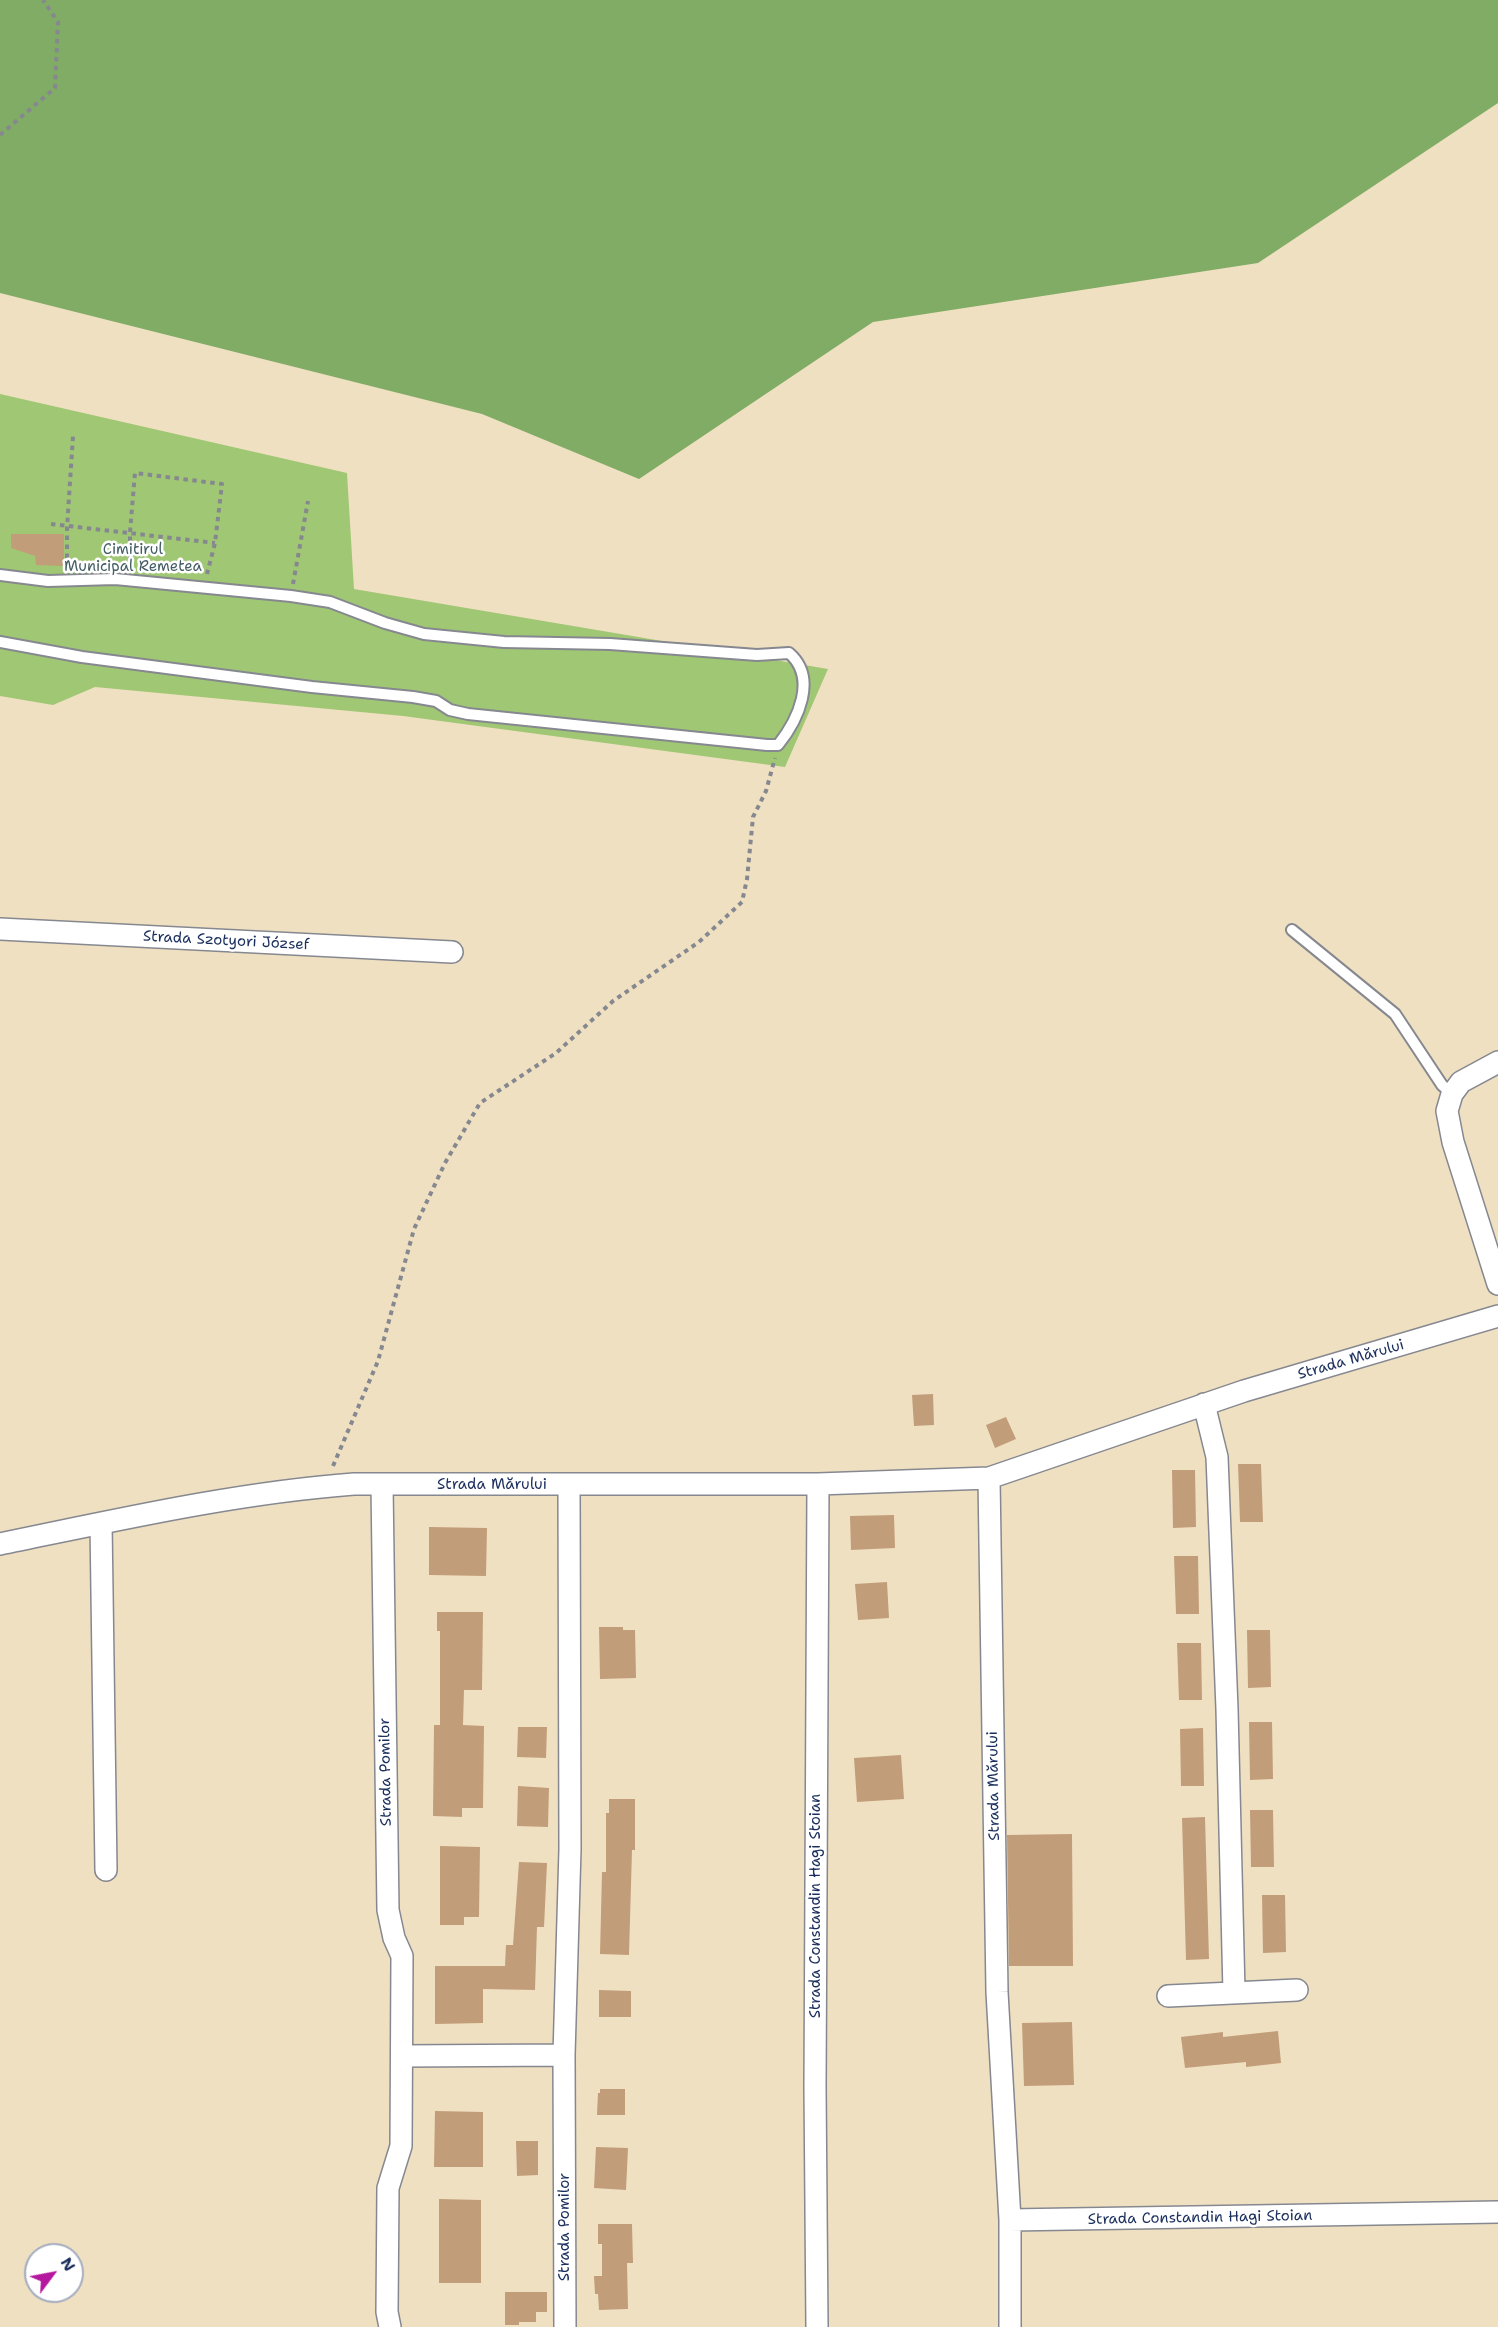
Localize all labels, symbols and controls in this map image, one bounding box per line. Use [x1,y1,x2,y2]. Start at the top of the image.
park label: Cimitirul Municipal Remetea [64,541,202,576]
street label: Strada Szotyori József [142,928,310,954]
street label: Strada Mărului [1296,1336,1406,1384]
street label: Strada Mărului [437,1476,547,1494]
street label: Strada Pomilor [376,1718,396,1826]
street label: Strada Mărului [984,1731,1004,1841]
street label: Strada Constandin Hagi Stoian [807,1794,825,2018]
street label: Strada Pomilor [556,2173,574,2281]
street label: Strada Constandin Hagi Stoian [1088,2207,1312,2229]
north arrow [24,2243,84,2303]
text: N [56,2253,80,2275]

